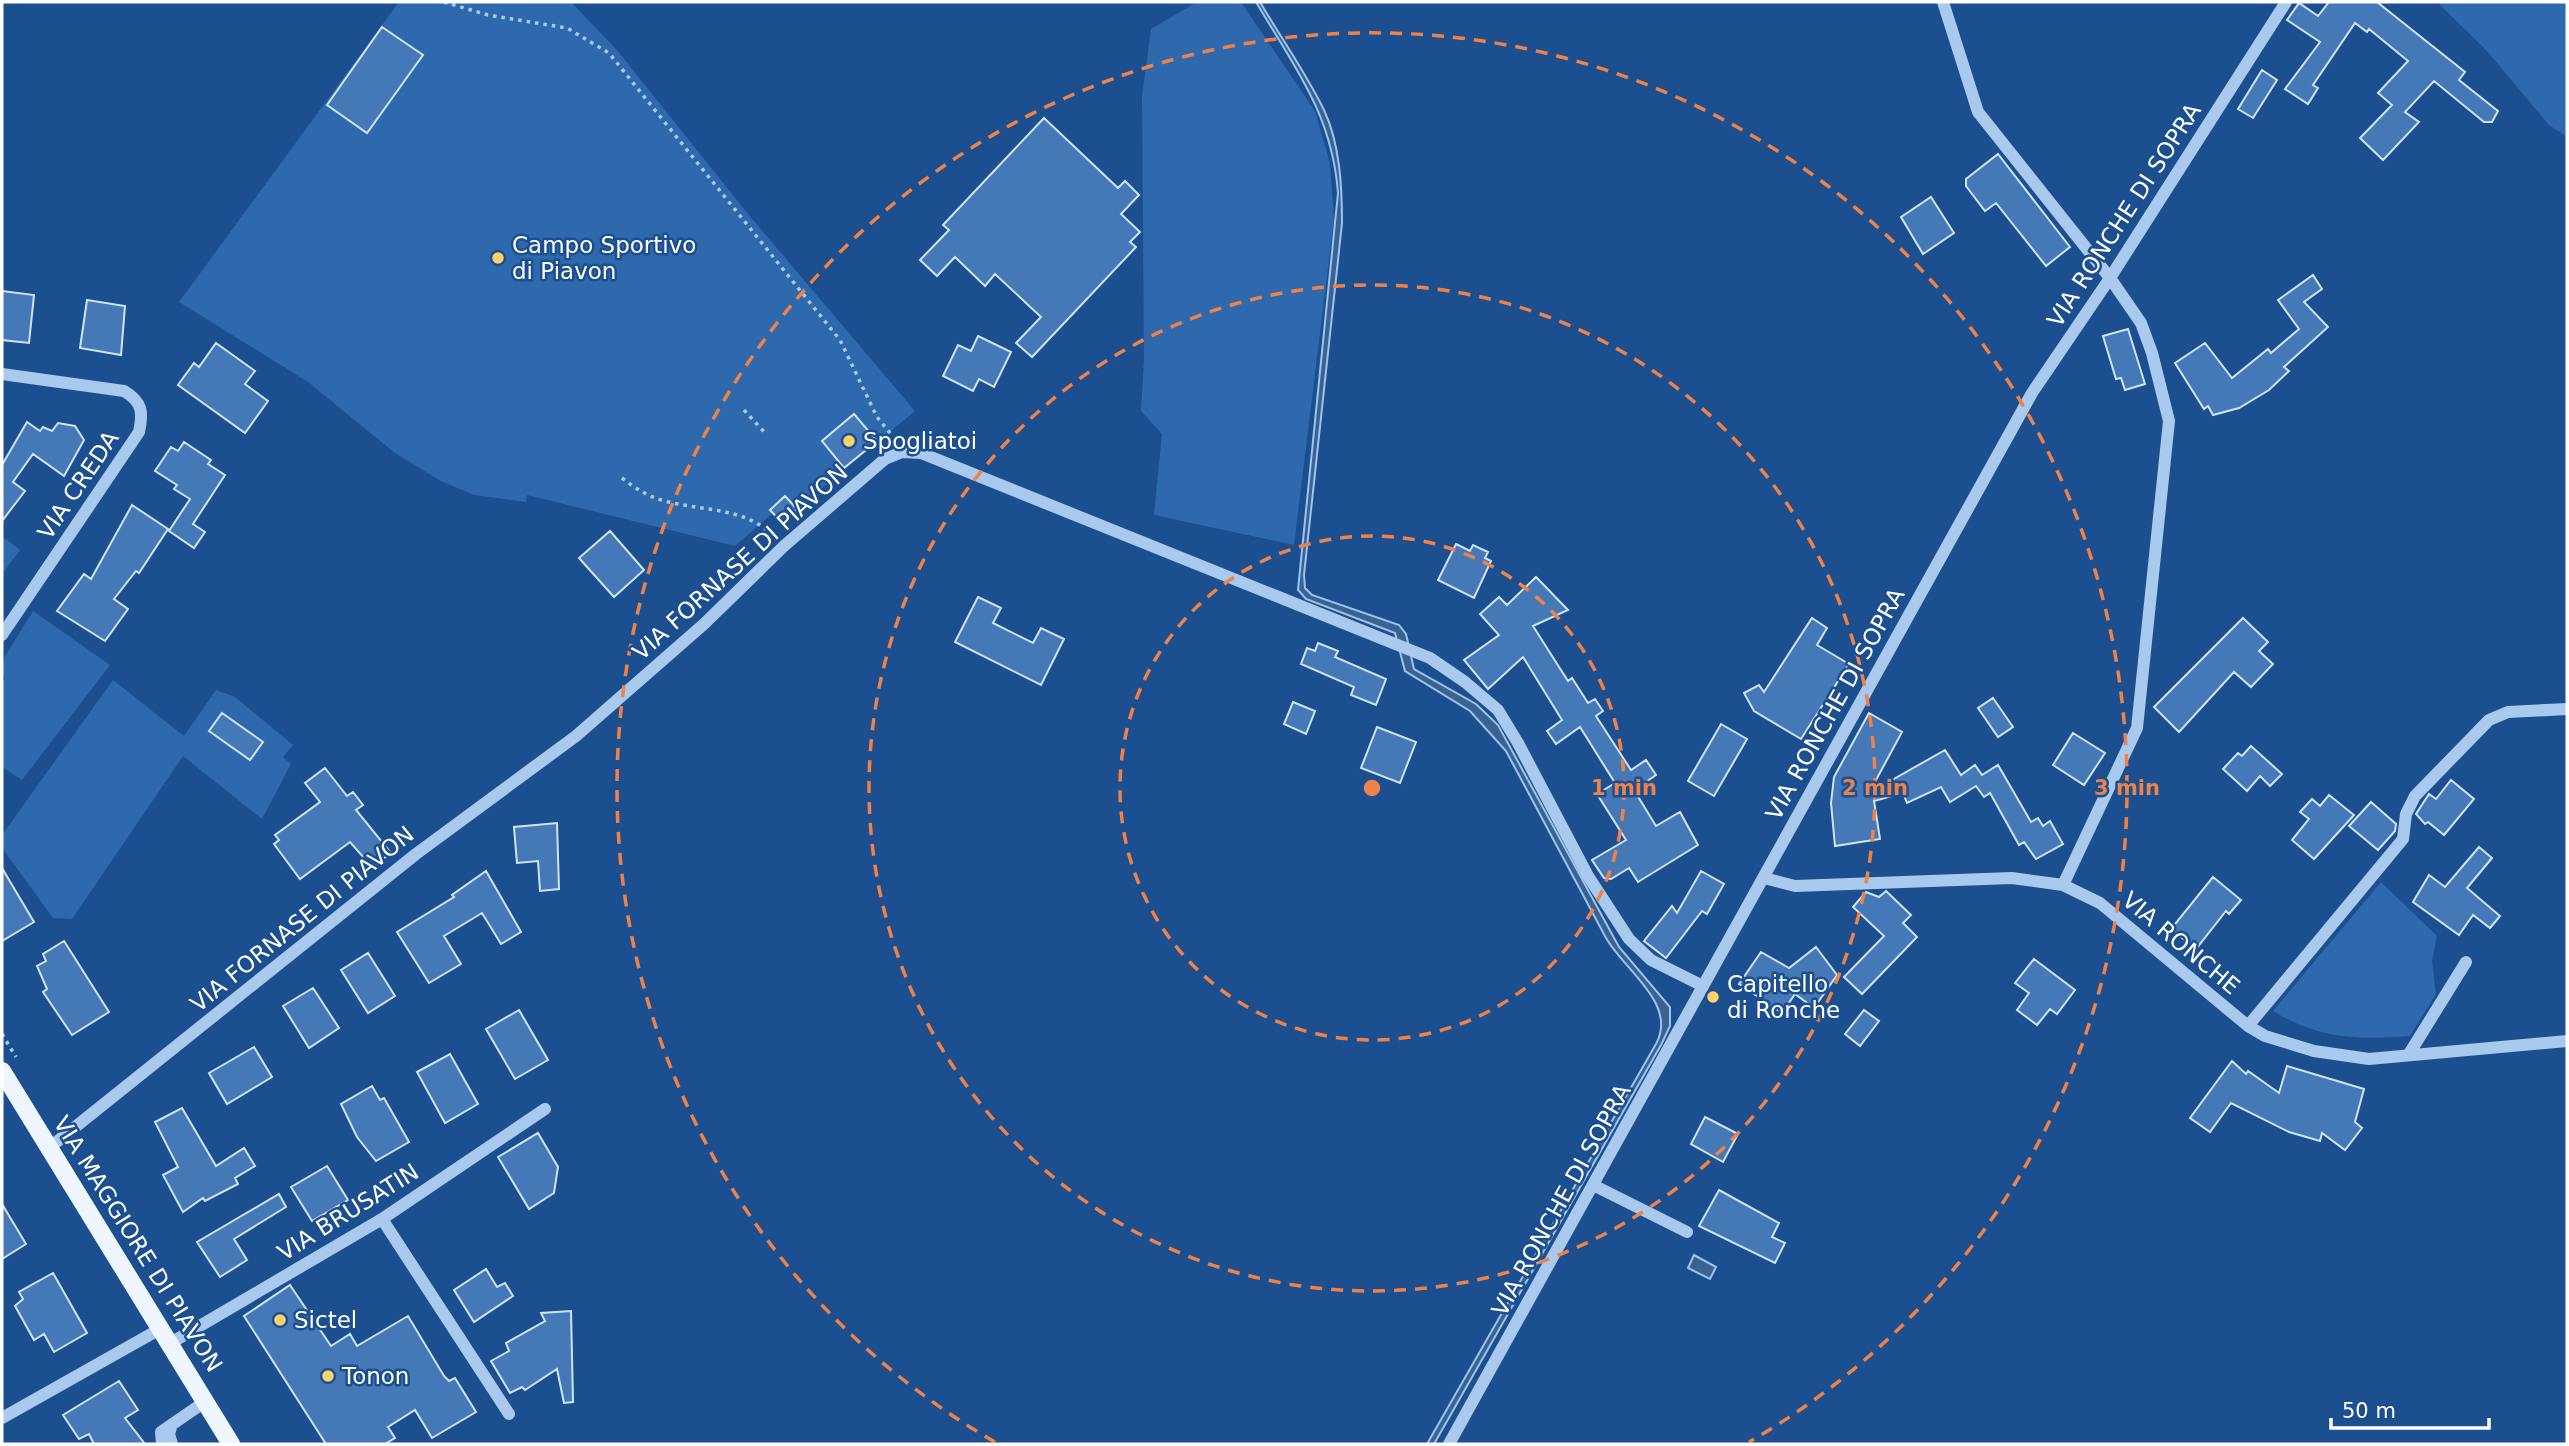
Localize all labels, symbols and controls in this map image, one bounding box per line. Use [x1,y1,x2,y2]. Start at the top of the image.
street label: VIA RONCHE DI SOPRA [2042,98,2206,332]
place label: Campo Sportivo di Piavon [512,232,696,284]
marker: Campo Sportivo di Piavon [490,250,506,266]
street label: VIA CREDA [32,426,124,544]
place label: Spogliatoi [863,428,977,454]
marker: Spogliatoi [841,433,857,449]
street label: VIA FORNASE DI PIAVON [627,459,853,665]
street label: VIA RONCHE DI SOPRA [1760,583,1910,825]
centre of rings [1360,776,1384,800]
text: 1 min [1591,776,1657,800]
text: 2 min [1842,776,1908,800]
text: 3 min [2094,776,2160,800]
street label: VIA FORNASE DI PIAVON [185,821,419,1017]
street label: VIA RONCHE [2117,887,2245,999]
place label: Capitello di Ronche [1727,971,1840,1023]
marker: Capitello di Ronche [1705,989,1721,1005]
street label: VIA RONCHE DI SOPRA [1486,1079,1636,1321]
street label: VIA MAGGIORE DI PIAVON [48,1111,228,1377]
street label: VIA BRUSATIN [273,1158,423,1266]
place label: Sictel [294,1307,357,1333]
marker: Sictel [272,1312,288,1328]
place label: Tonon [341,1363,409,1389]
marker: Tonon [320,1368,336,1384]
scale bar [2331,1386,2488,1430]
text: 50 m [2342,1399,2396,1423]

